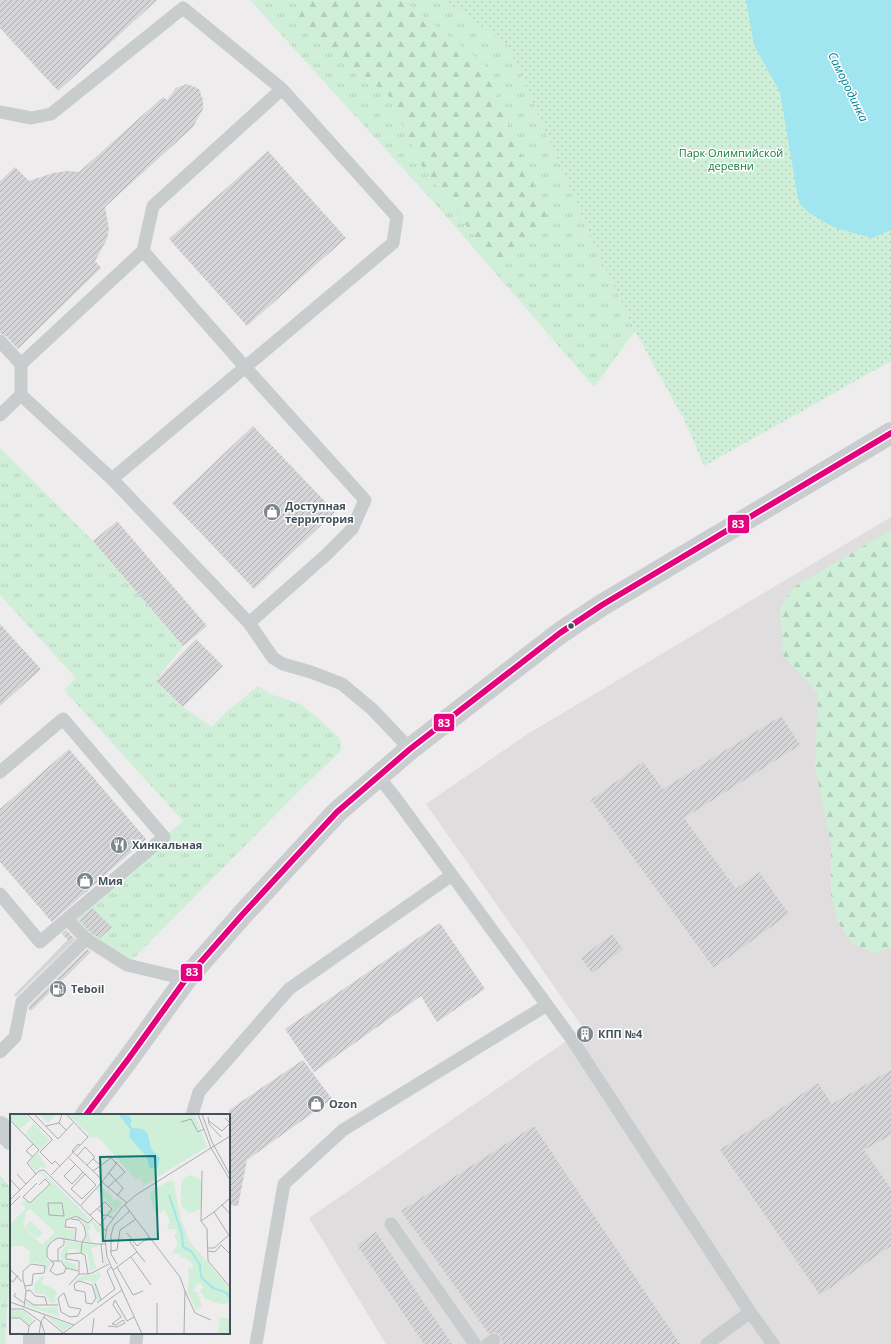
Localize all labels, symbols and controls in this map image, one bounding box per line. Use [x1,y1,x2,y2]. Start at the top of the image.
water label: Самородинка [824,49,873,125]
park label: Парк Олимпийской деревни [679,145,783,173]
place label: Доступная территория [285,498,354,526]
shop icon: Доступная территория [262,502,282,522]
line badge: 83 [727,514,750,534]
text: 83 [732,516,744,531]
unlabelled marker [566,621,576,631]
line badge: 83 [433,713,455,732]
text: 83 [438,715,450,730]
restaurant icon: Хинкальная [109,835,129,855]
place label: Хинкальная [132,837,202,852]
shop icon: Мия [75,871,95,891]
place label: Мия [98,873,123,888]
line badge: 83 [180,963,203,982]
text: 83 [186,964,198,979]
fuel station icon: Teboil [48,979,68,999]
place label: Teboil [71,981,104,996]
building icon: КПП №4 [575,1024,595,1044]
place label: КПП №4 [598,1026,643,1041]
shop icon: Ozon [306,1094,326,1114]
place label: Ozon [329,1096,357,1111]
inset map [10,1114,230,1334]

